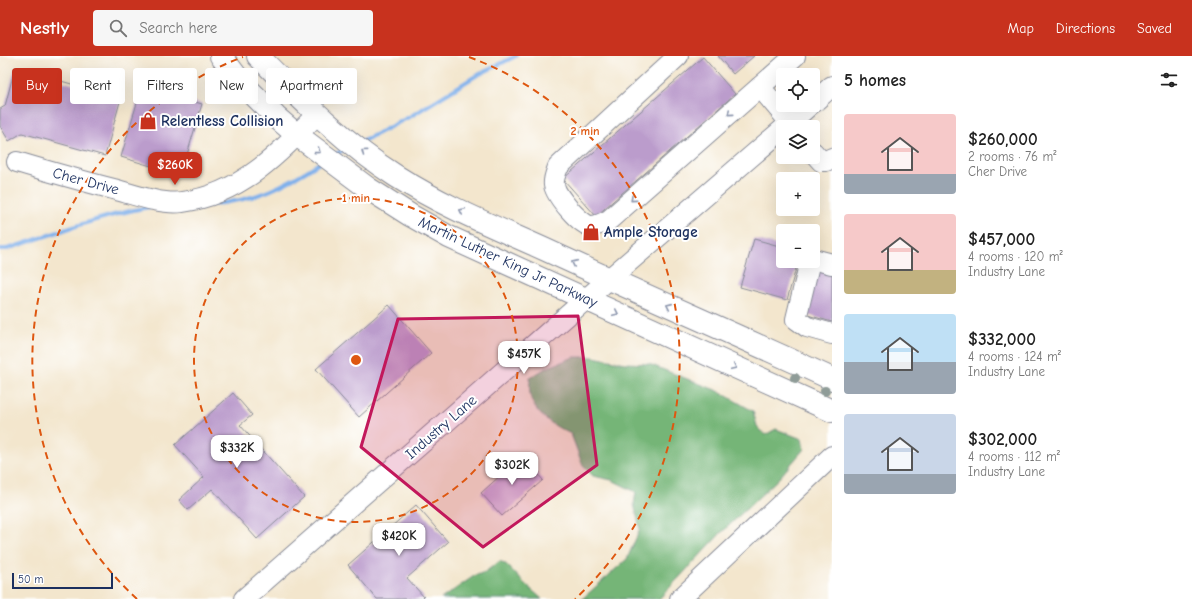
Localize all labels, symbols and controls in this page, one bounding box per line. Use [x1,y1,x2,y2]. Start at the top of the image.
search box [93,10,373,46]
text: Nestly [20,17,69,39]
icon: search [107,17,129,39]
text: Search here [139,19,217,37]
text: Map [1007,20,1034,37]
text: Directions [1056,20,1115,37]
text: Saved [1137,20,1172,37]
chip: Buy [12,68,62,104]
chip: Rent [70,68,125,104]
chip: Filters [133,68,197,104]
chip: New [205,68,258,104]
chip: Apartment [266,68,357,104]
map controls [776,68,820,268]
button: locate [776,68,820,112]
icon: filters [1158,69,1180,91]
text: 5 homes [844,71,906,90]
one-way arrow [728,108,735,115]
shop icon: Relentless Collision [138,111,158,131]
place label: Relentless Collision [161,112,284,130]
button: layers [776,120,820,164]
text: 2 min [570,124,600,138]
icon: home [876,130,924,178]
text: $260,000 [968,130,1038,149]
one-way arrow [314,146,321,153]
text: 2 rooms · 76 m² [968,149,1056,164]
one-way arrow [361,150,368,157]
pin: $260K [147,152,203,186]
text: $260K [157,157,193,172]
street label: Cher Drive [51,164,122,199]
text: Cher Drive [968,164,1027,179]
button: + [776,172,820,216]
text: 1 min [342,191,370,205]
one-way arrow [630,194,637,201]
one-way arrow [459,208,466,216]
street label: Martin Luther King Jr Parkway [415,212,601,312]
shop icon: Ample Storage [581,222,601,242]
place label: Ample Storage [604,223,698,241]
button: − [776,224,820,268]
icon: home [876,230,924,278]
text: $457,000 [968,230,1035,249]
text: 4 rooms · 120 m² [968,249,1063,264]
one-way arrow [570,260,578,268]
text: Industry Lane [968,264,1045,279]
one-way arrow [666,303,673,311]
one-way arrow [612,308,619,316]
icon: home [876,330,924,378]
text: $332,000 [968,330,1036,349]
pin: $457K [496,341,552,375]
text: $457K [507,346,541,361]
text: 4 rooms · 124 m² [968,349,1061,364]
centre of rings [349,353,363,367]
one-way arrow [730,362,738,370]
text: Industry Lane [968,364,1045,379]
street label: Industry Lane [402,391,481,463]
icon: home [876,430,924,478]
text: $302,000 [968,430,1037,449]
pin: $332K [209,435,265,469]
text: $332K [220,440,254,455]
text: 4 rooms · 112 m² [968,449,1060,464]
pin: $302K [484,452,540,486]
text: $302K [494,457,530,472]
text: Industry Lane [968,464,1045,479]
pin: $420K [371,523,427,557]
text: $420K [381,528,417,543]
scale bar [12,571,113,590]
text: 50 m [18,573,43,586]

